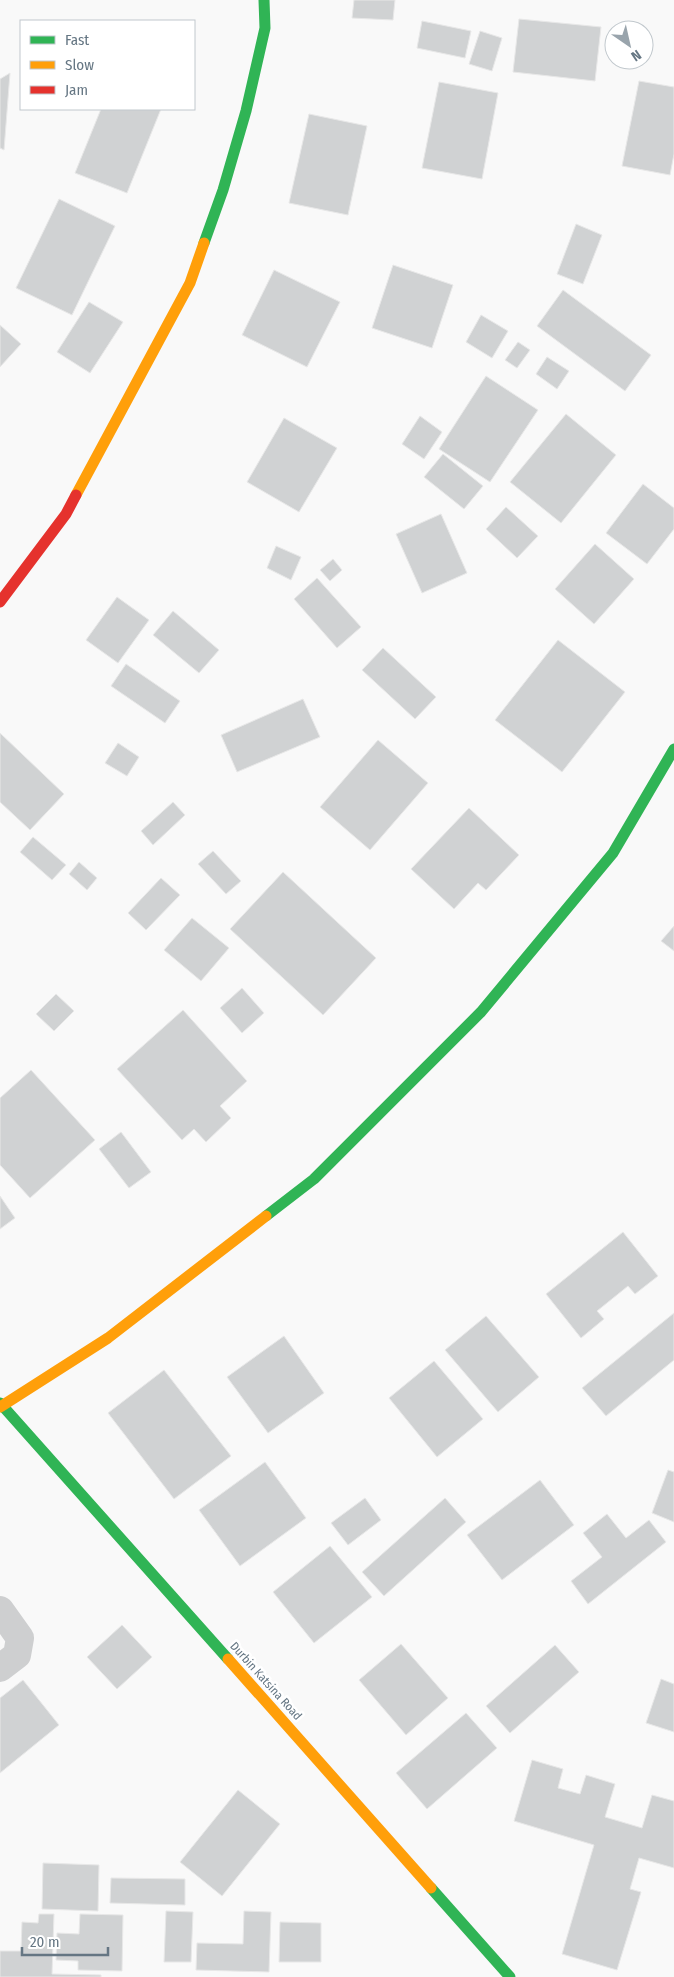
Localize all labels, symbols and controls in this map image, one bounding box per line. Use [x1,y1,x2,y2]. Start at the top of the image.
legend [20,20,195,110]
north arrow [604,20,654,70]
text: Fast [65,31,89,49]
text: N [628,46,644,65]
text: Slow [65,56,94,74]
text: Jam [65,81,88,99]
street label: Durbin Katsina Road [227,1639,305,1723]
scale bar [22,1924,109,1956]
text: 20 m [30,1933,60,1951]

